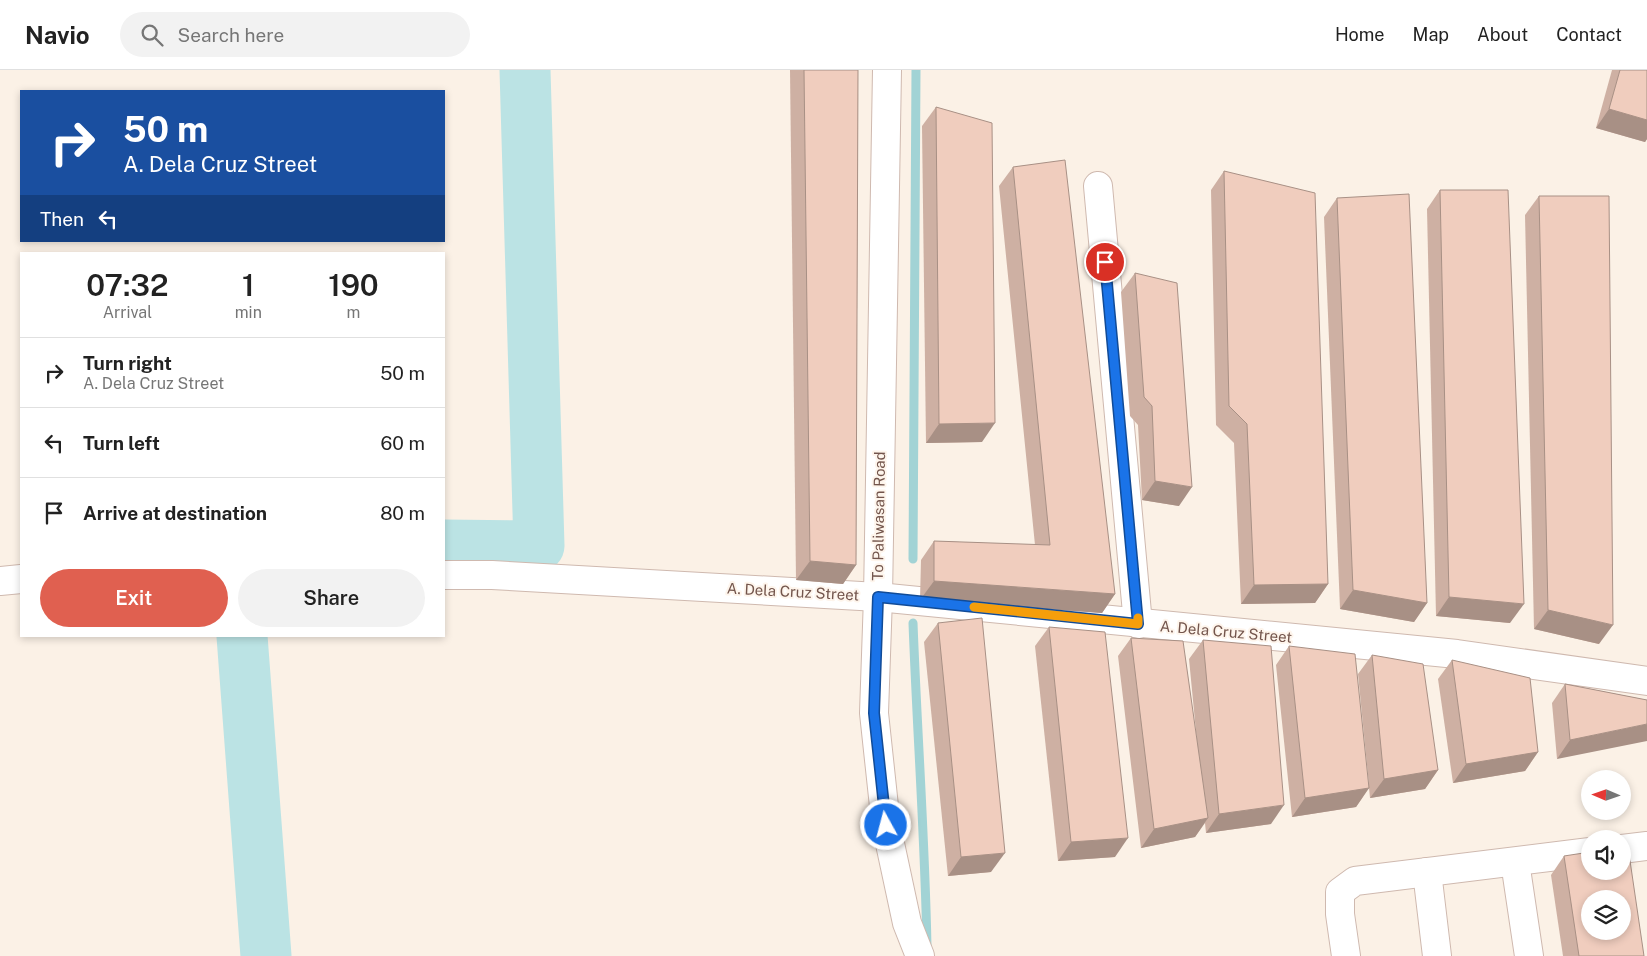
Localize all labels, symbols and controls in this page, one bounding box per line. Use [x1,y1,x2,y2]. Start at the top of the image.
search box [120,12,470,57]
text: Navio [25,21,90,49]
icon: search [138,21,166,49]
text: Search here [178,24,284,46]
text: Home [1335,24,1385,45]
text: Map [1413,24,1449,45]
text: About [1477,24,1528,45]
text: Contact [1556,24,1622,45]
text: 50 m [123,109,208,150]
icon: right [40,110,105,175]
text: A. Dela Cruz Street [123,151,317,177]
icon: left [94,205,122,233]
text: Then [40,208,84,230]
pin [1084,241,1126,283]
icon: arrive [1091,248,1119,276]
text: 07:32 [86,267,169,303]
text: 1 [242,267,255,303]
text: 190 [328,267,379,303]
text: Arrival [103,303,152,322]
text: min [235,303,262,322]
text: m [347,303,360,322]
text: Turn right [83,352,172,374]
icon: right [40,359,68,387]
text: 50 m [380,362,425,384]
text: A. Dela Cruz Street [83,374,224,393]
icon: left [40,429,68,457]
text: Turn left [83,432,160,454]
text: 60 m [381,432,425,454]
street label: To Paliwasan Road [869,451,888,581]
icon: arrive [40,499,68,527]
text: Arrive at destination [83,502,267,524]
text: 80 m [380,502,425,524]
button: Exit [40,569,228,627]
button: Share [238,569,425,627]
street label: A. Dela Cruz Street [726,580,860,603]
street label: A. Dela Cruz Street [1159,617,1293,646]
north arrow [1581,770,1631,820]
map controls [1581,770,1631,940]
position arrow [859,798,911,850]
button: sound [1581,830,1631,880]
button: layers [1581,890,1631,940]

